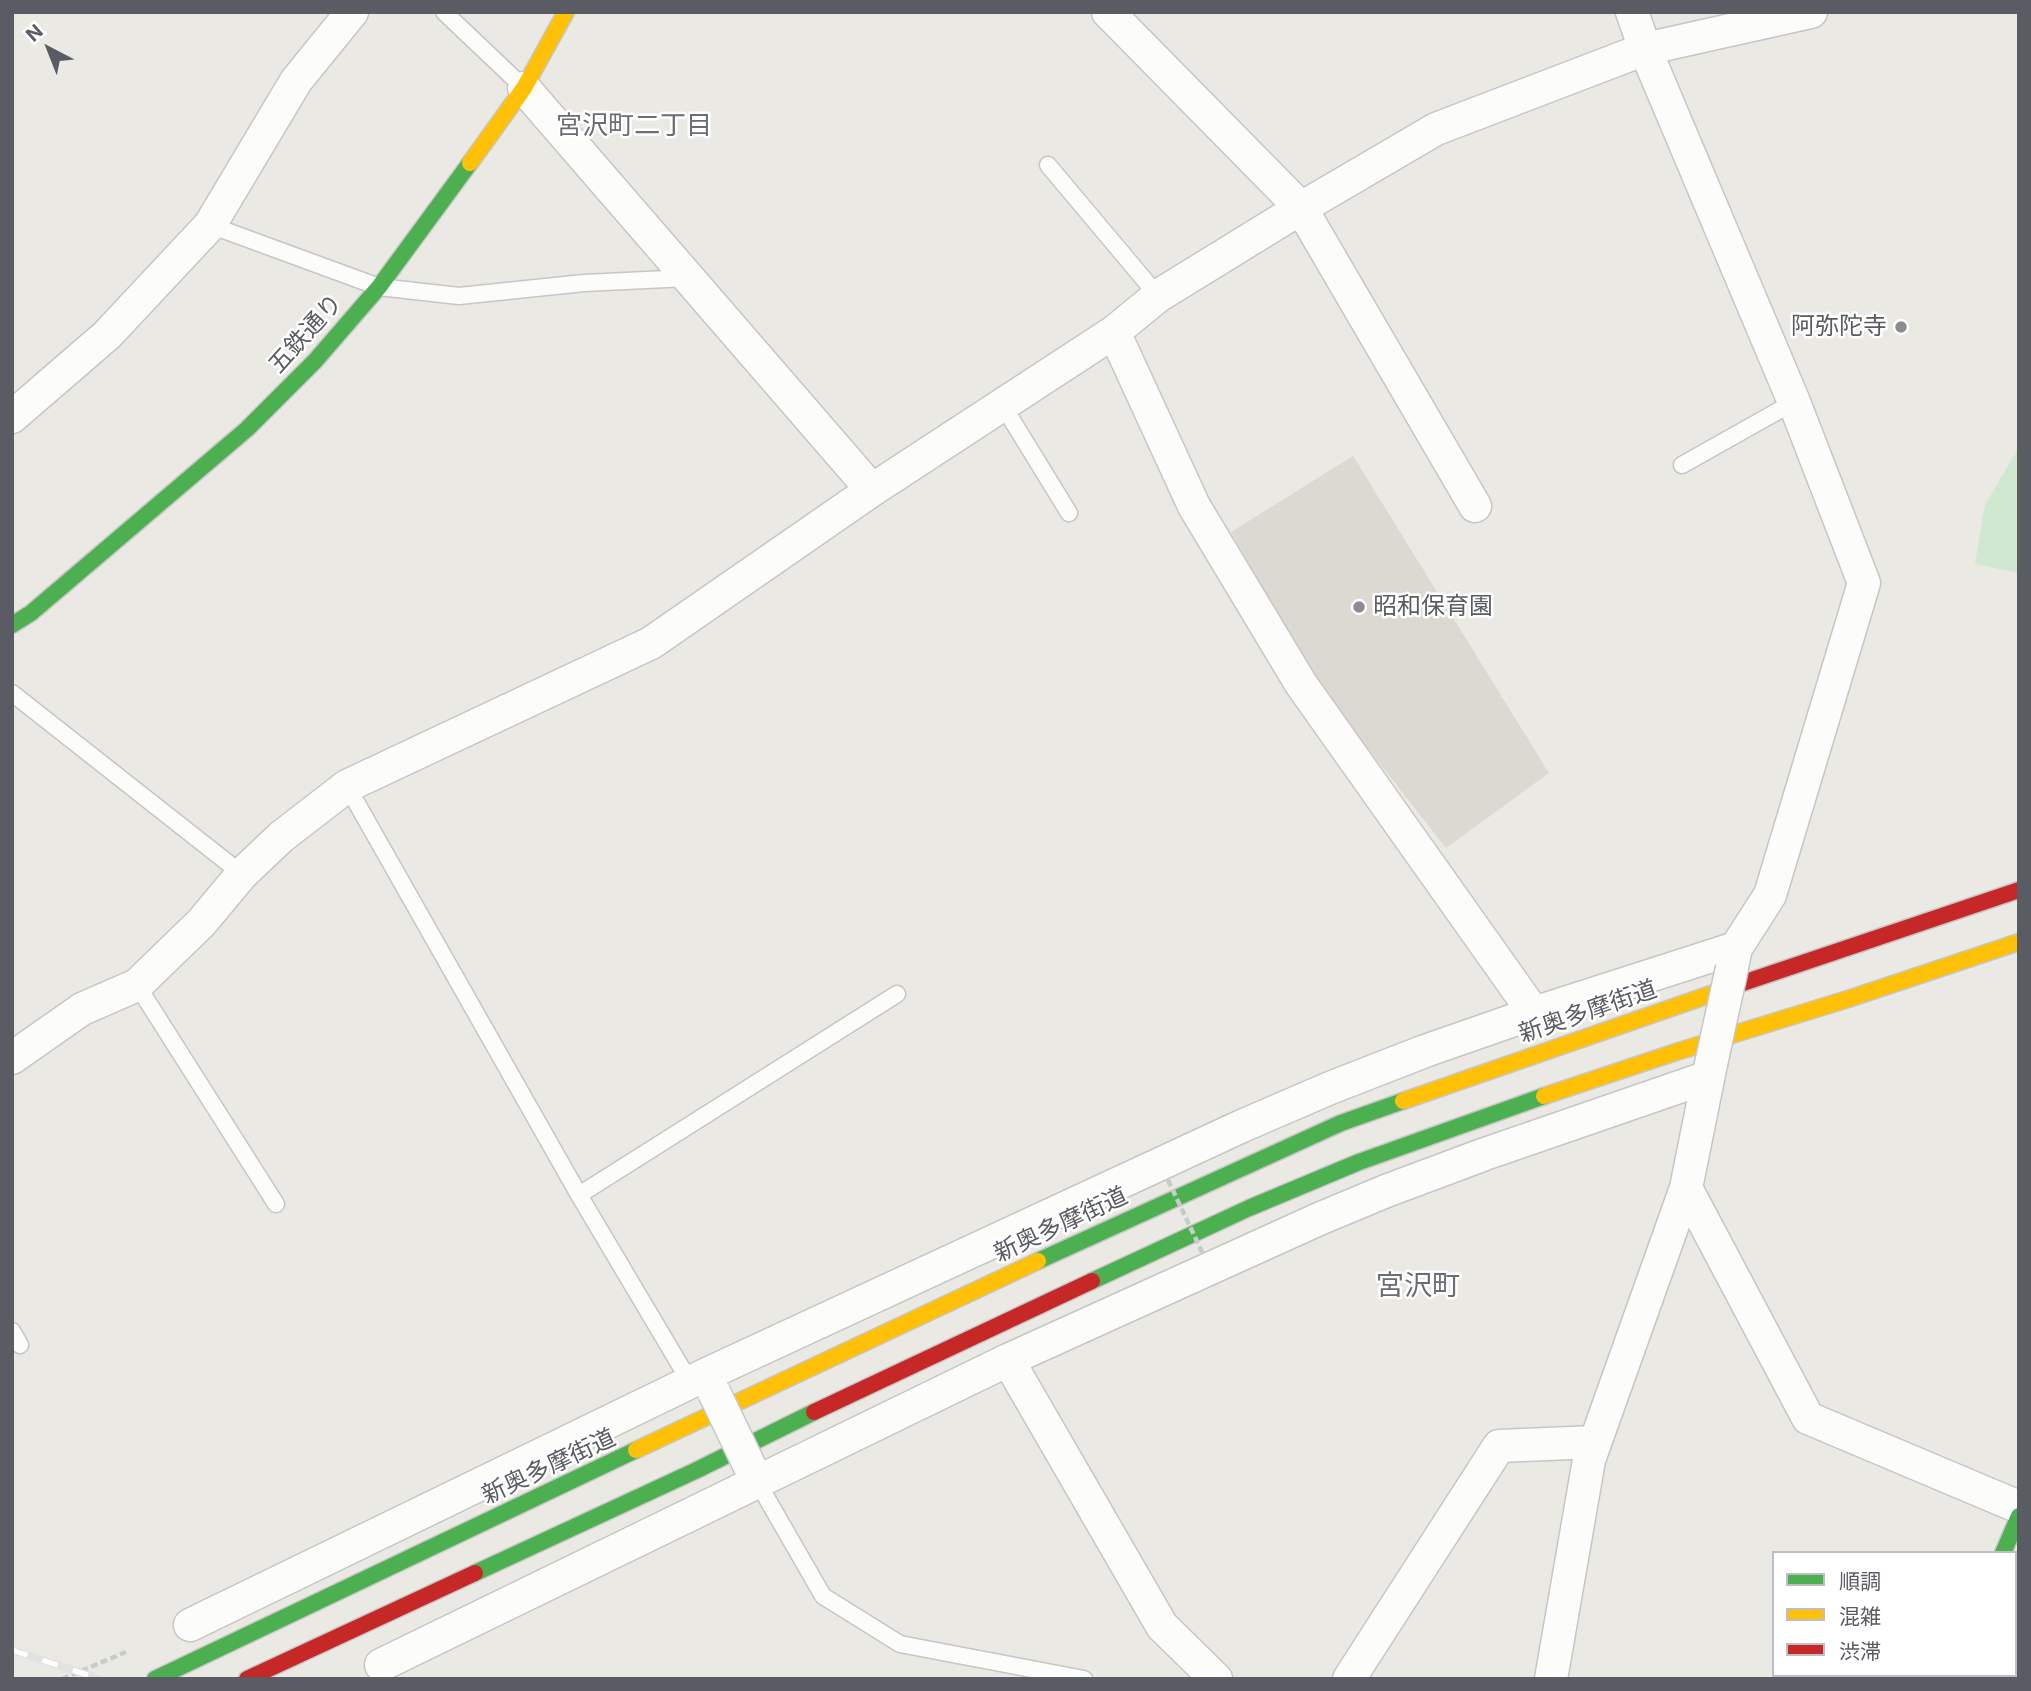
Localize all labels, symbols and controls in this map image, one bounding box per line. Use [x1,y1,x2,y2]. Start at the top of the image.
north arrow [14,14,84,84]
text: N [22,20,48,46]
district label: 宮沢町二丁目 [556,110,712,142]
street label: 五鉄通り [263,289,349,379]
place label: 阿弥陀寺 [1791,313,1887,341]
marker: 阿弥陀寺 [1893,319,1909,335]
place label: 昭和保育園 [1373,593,1493,621]
marker: 昭和保育園 [1351,599,1367,615]
street label: 新奥多摩街道 [1515,975,1661,1049]
street label: 新奥多摩街道 [990,1182,1132,1268]
district label: 宮沢町 [1376,1270,1460,1304]
street label: 新奥多摩街道 [478,1424,620,1510]
legend [1772,1551,2017,1677]
text: 順調 [1839,1569,1881,1594]
text: 混雑 [1839,1604,1881,1629]
text: 渋滞 [1839,1639,1881,1664]

